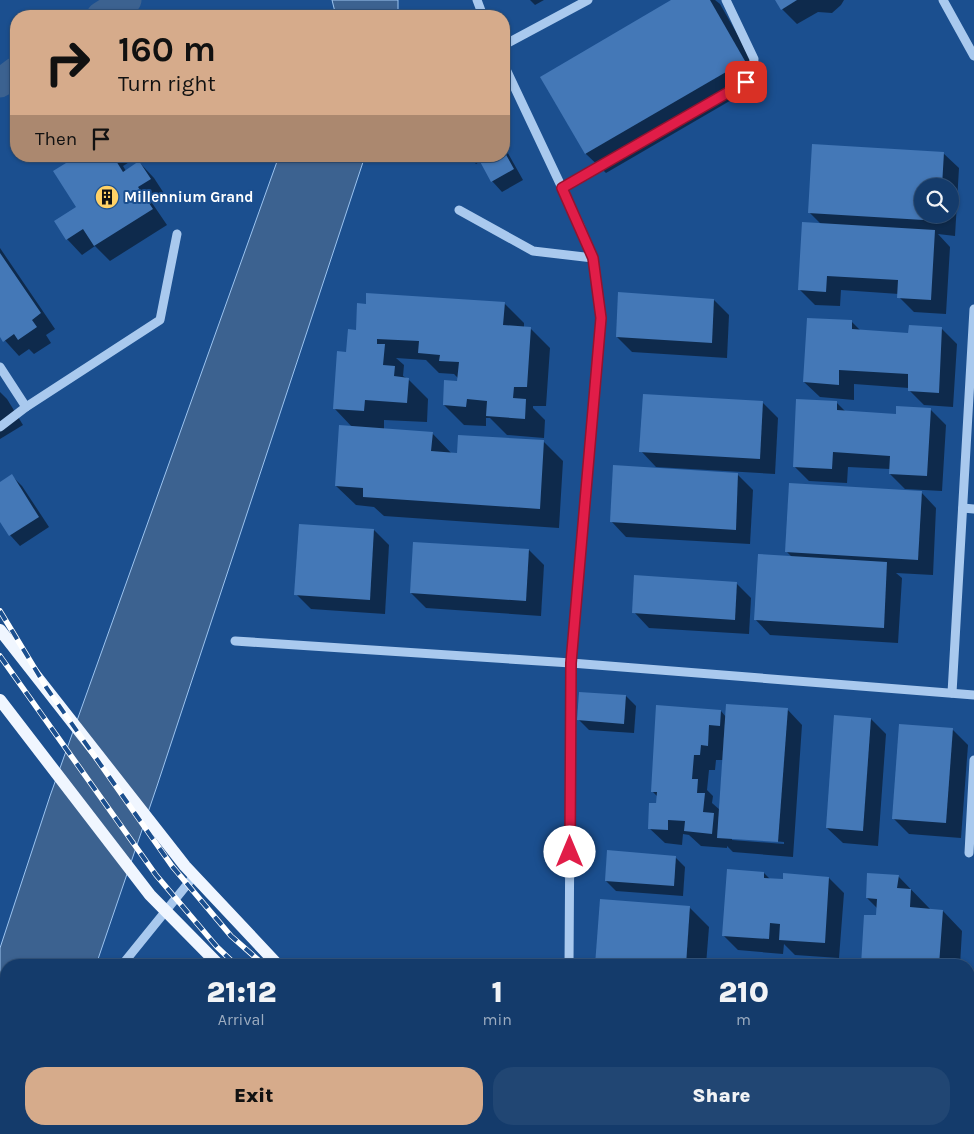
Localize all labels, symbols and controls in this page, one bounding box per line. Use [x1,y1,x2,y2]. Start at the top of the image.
text: 160 m [118,29,216,70]
icon: right [35,30,100,95]
pin [725,61,767,103]
icon: arrive [732,68,760,96]
text: Turn right [118,71,216,97]
icon: arrive [87,125,115,153]
text: Then [35,128,77,150]
map controls [914,178,959,223]
button: search [914,178,959,223]
building icon: Millennium Grand [94,184,120,210]
place label: Millennium Grand [124,188,254,206]
position arrow [543,825,595,877]
text: 21:12 [206,974,276,1010]
text: 1 [492,974,503,1010]
text: 210 [718,974,769,1010]
text: Arrival [218,1010,265,1029]
text: min [483,1010,512,1029]
text: m [736,1010,751,1029]
button: Exit [25,1067,483,1125]
button: Share [493,1067,950,1125]

